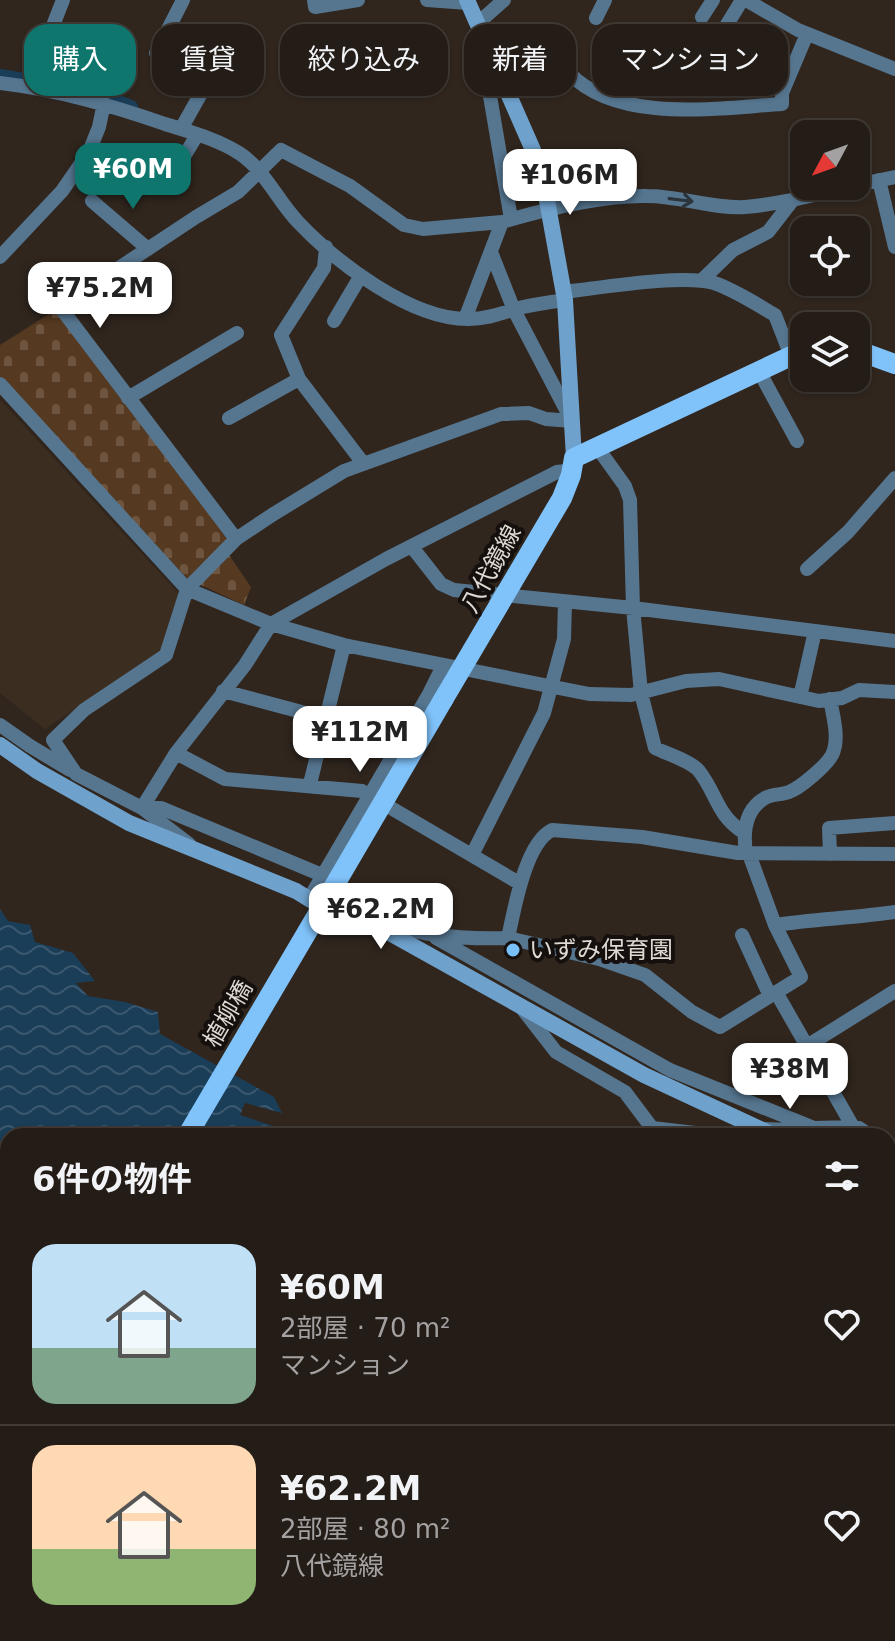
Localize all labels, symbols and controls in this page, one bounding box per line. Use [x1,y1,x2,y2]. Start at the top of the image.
chip: 購入 [24,24,136,96]
chip: 賃貸 [152,24,264,96]
chip: 絞り込み [280,24,448,96]
chip: 新着 [464,24,576,96]
chip: マンション [592,24,788,96]
north arrow [790,120,870,200]
map controls [790,120,870,392]
pin: ¥60M [86,143,180,211]
pin: ¥106M [514,149,626,217]
text: ¥60M [93,154,173,184]
text: ¥106M [521,160,619,190]
one-way arrow [667,192,694,207]
button: locate [790,216,870,296]
pin: ¥75.2M [35,262,165,330]
text: ¥75.2M [46,273,154,303]
button: layers [790,312,870,392]
street label: 八代鏡線 [455,520,527,618]
pin: ¥112M [304,706,416,774]
text: ¥112M [311,717,409,747]
pin: ¥62.2M [316,883,446,951]
text: ¥62.2M [327,894,435,924]
place label: いずみ保育園 [529,936,673,964]
marker: いずみ保育園 [504,941,522,959]
street label: 植柳橋 [198,976,258,1052]
pin: ¥38M [743,1043,837,1111]
text: ¥38M [750,1054,830,1084]
icon: filters [820,1154,864,1198]
text: 6件の物件 [32,1159,192,1199]
text: ¥60M [280,1267,385,1307]
icon: home [96,1276,192,1372]
icon: heart [820,1302,864,1346]
text: 2部屋 · 70 m² [280,1313,450,1343]
text: マンション [280,1350,410,1380]
text: ¥62.2M [280,1468,421,1508]
icon: home [96,1477,192,1573]
icon: heart [820,1503,864,1547]
text: 2部屋 · 80 m² [280,1514,450,1544]
text: 八代鏡線 [280,1551,384,1581]

